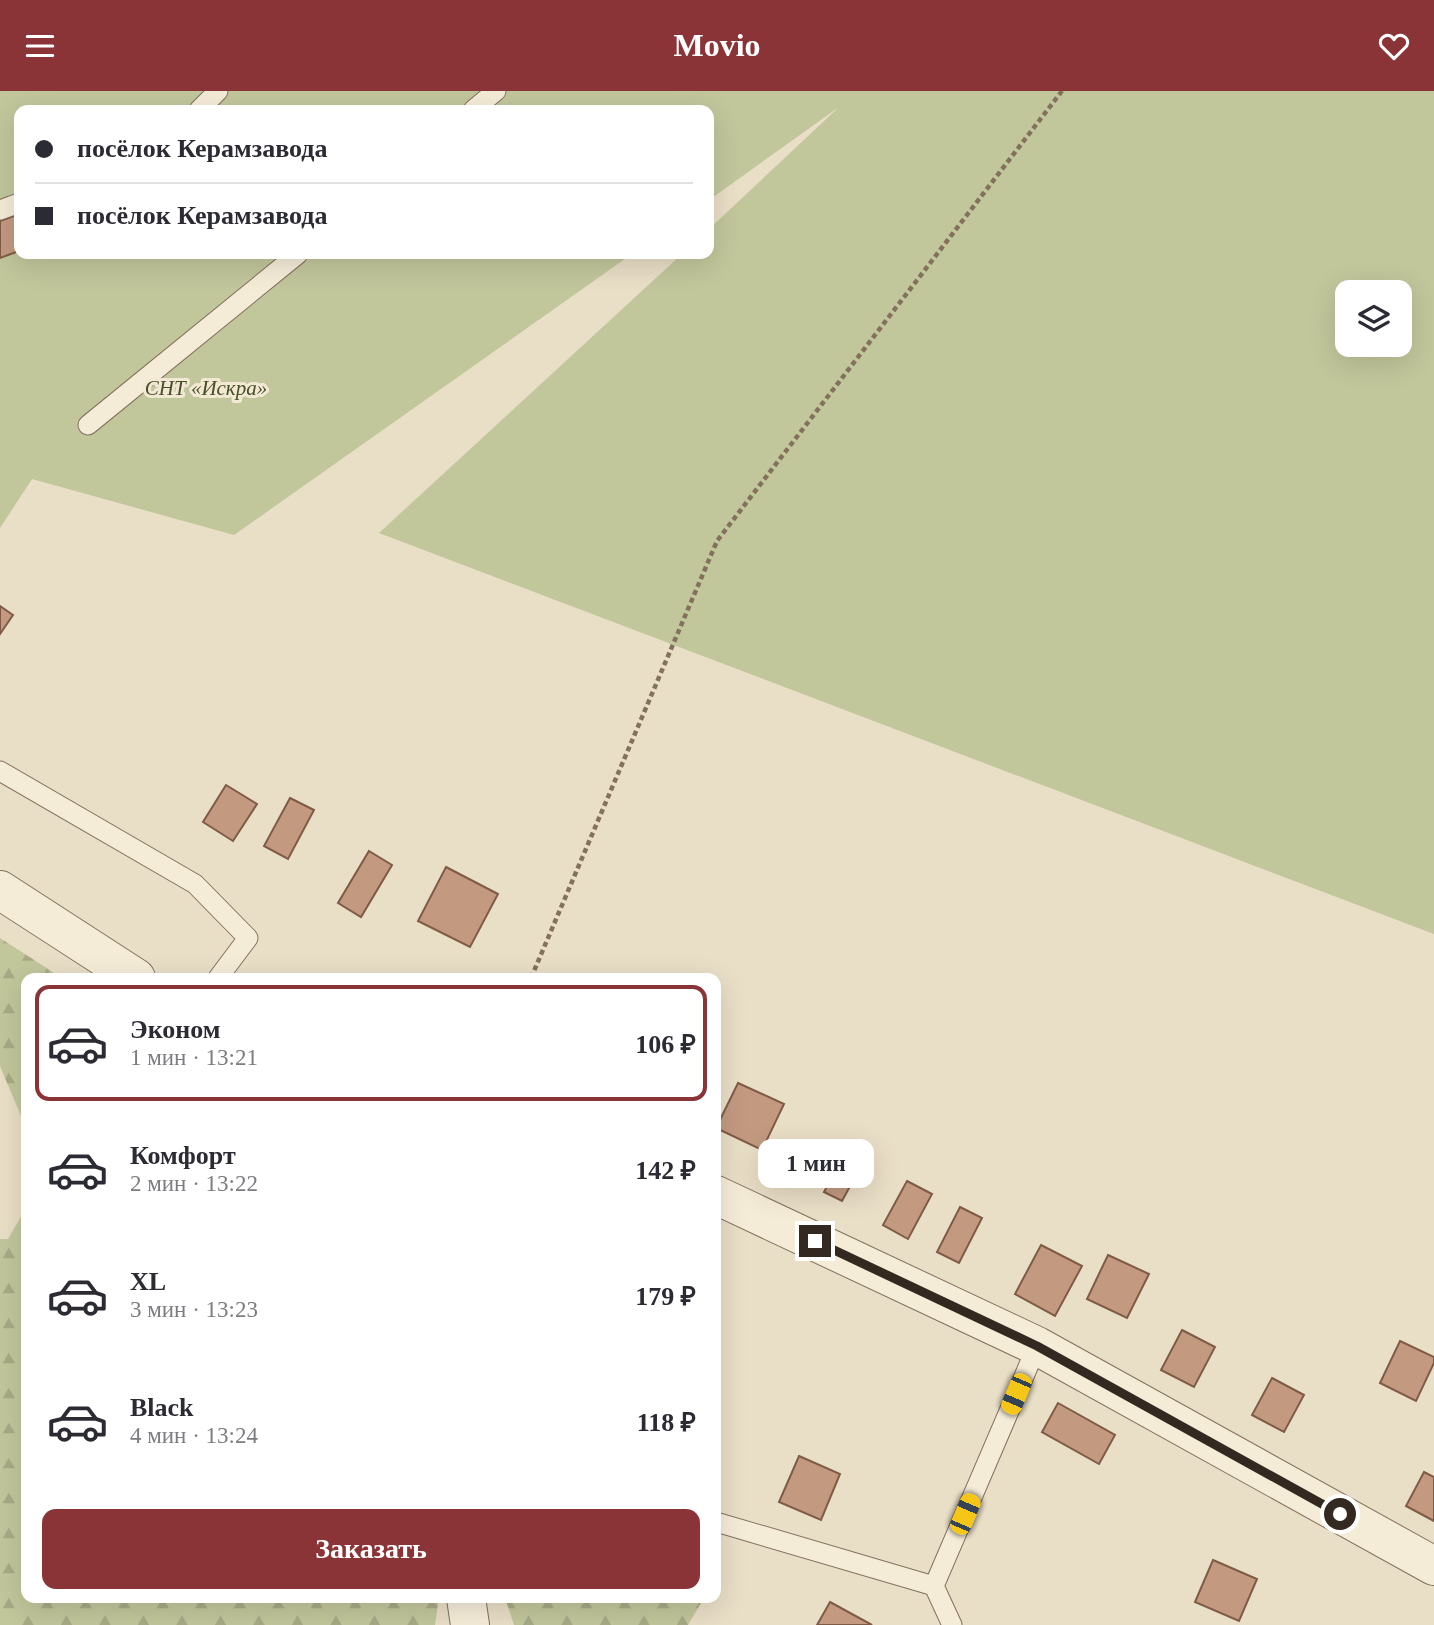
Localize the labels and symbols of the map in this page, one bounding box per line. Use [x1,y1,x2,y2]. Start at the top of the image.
park label: СНТ «Искра» [145,376,267,400]
callout: 1 мин [757,1139,873,1189]
route end [799,1225,831,1257]
car [999,1371,1034,1417]
car [948,1491,983,1537]
route start [1324,1498,1356,1530]

